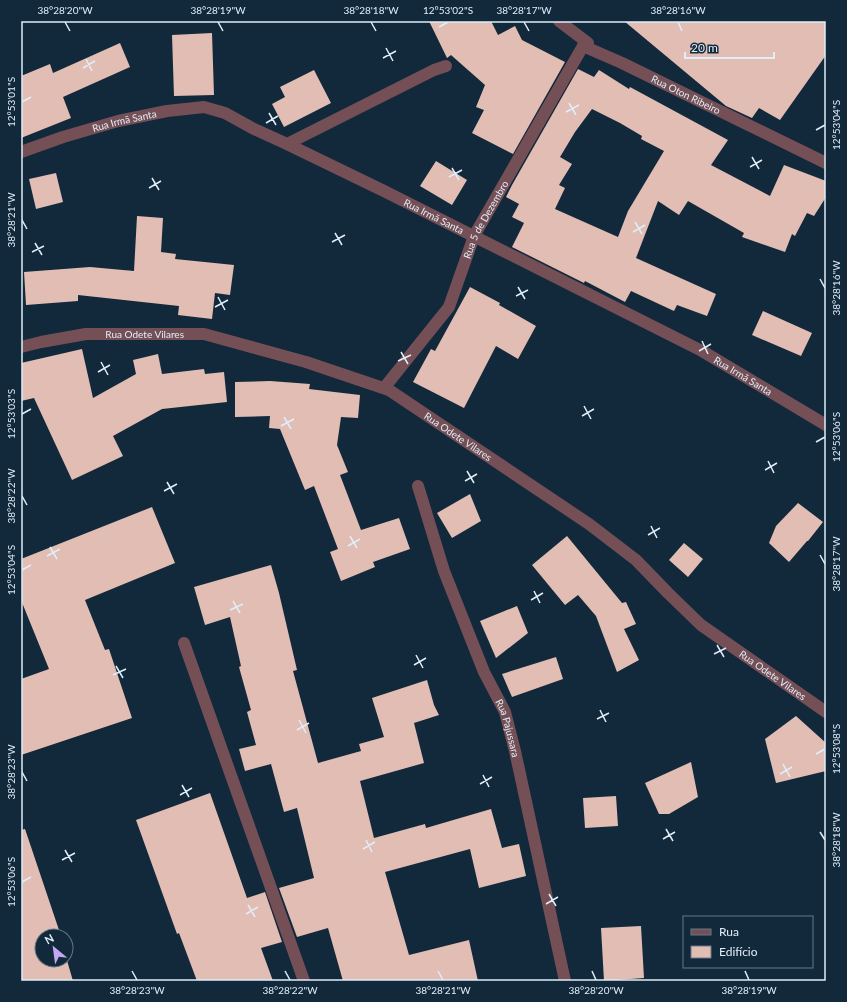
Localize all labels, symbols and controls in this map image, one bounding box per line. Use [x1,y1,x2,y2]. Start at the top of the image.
text: 38°28'20"W [37,4,93,16]
text: 38°28'19"W [190,4,246,16]
text: 38°28'18"W [343,4,399,16]
text: 12°53'02"S [423,4,473,16]
text: 38°28'17"W [496,4,552,16]
text: 38°28'16"W [650,4,706,16]
scale bar [685,34,774,60]
text: 20 m [691,40,718,55]
street label: Rua Oton Ribeiro [649,72,723,117]
text: 12°53'01"S [5,77,17,127]
text: 12°53'04"S [830,100,842,150]
street label: Rua Irmã Santa [91,107,157,134]
street label: Rua 5 de Dezembro [461,178,511,260]
text: 38°28'21"W [5,192,17,248]
street label: Rua Irmã Santa [402,196,466,236]
text: 38°28'16"W [830,260,842,316]
street label: Rua Odete Vilares [105,328,184,340]
street label: Rua Irmã Santa [712,354,774,398]
text: 12°53'03"S [5,389,17,439]
street label: Rua Odete Vilares [422,410,494,463]
text: 12°53'06"S [830,412,842,462]
text: 38°28'22"W [5,468,17,524]
text: 38°28'17"W [830,536,842,592]
text: 12°53'04"S [5,545,17,595]
street label: Rua Odete Vilares [737,648,808,702]
street label: Rua Pajussara [493,697,522,758]
text: 12°53'08"S [830,724,842,774]
text: 38°28'23"W [5,744,17,800]
text: 38°28'18"W [830,812,842,868]
text: 12°53'06"S [5,857,17,907]
legend [683,916,813,968]
text: Rua [719,924,739,939]
north arrow [34,928,74,968]
text: N [42,931,56,947]
text: Edifício [719,944,758,959]
text: 38°28'23"W [109,984,165,996]
text: 38°28'22"W [262,984,318,996]
text: 38°28'21"W [415,984,471,996]
text: 38°28'20"W [568,984,624,996]
text: 38°28'19"W [721,984,777,996]

